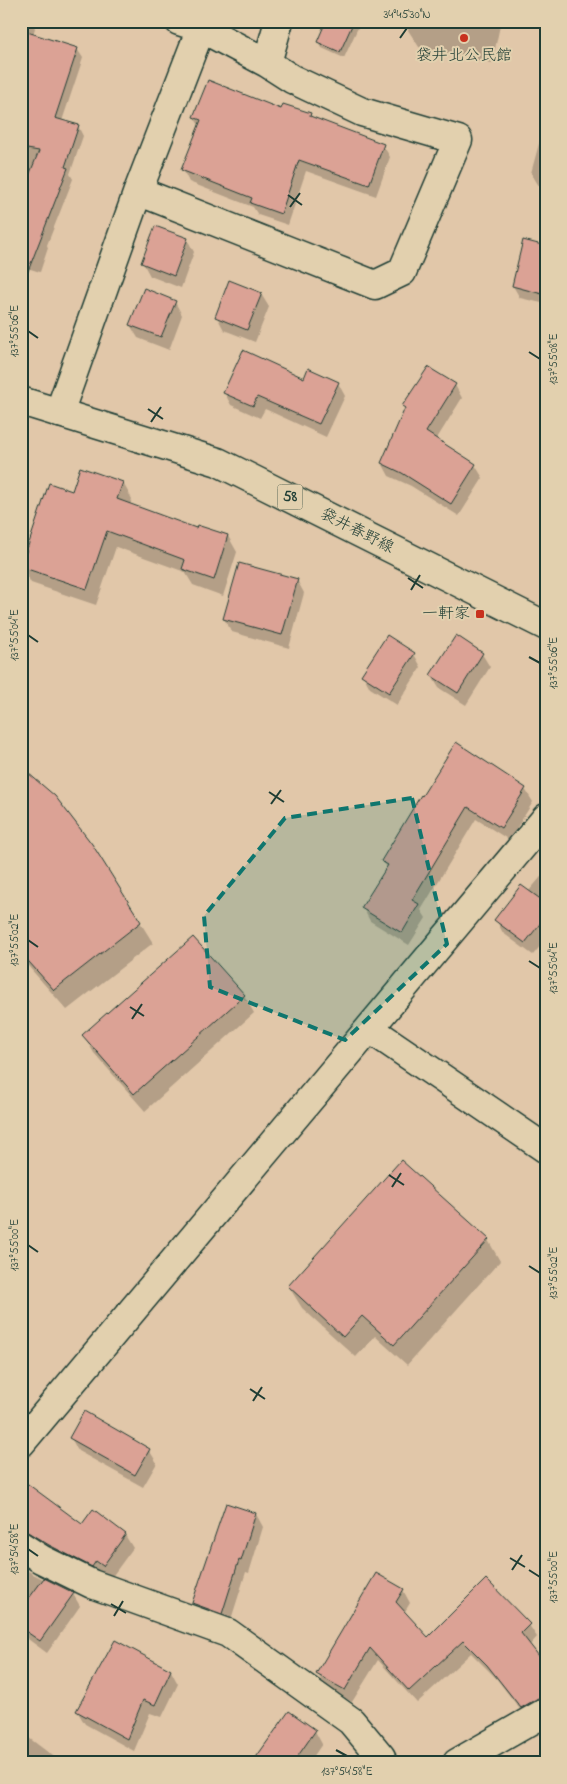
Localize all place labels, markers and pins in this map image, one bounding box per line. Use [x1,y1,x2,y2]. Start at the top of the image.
marker: 袋井北公民館 [458,32,470,44]
place label: 袋井北公民館 [416,44,512,68]
place label: 一軒家 [422,602,470,626]
marker: 一軒家 [474,608,486,620]

